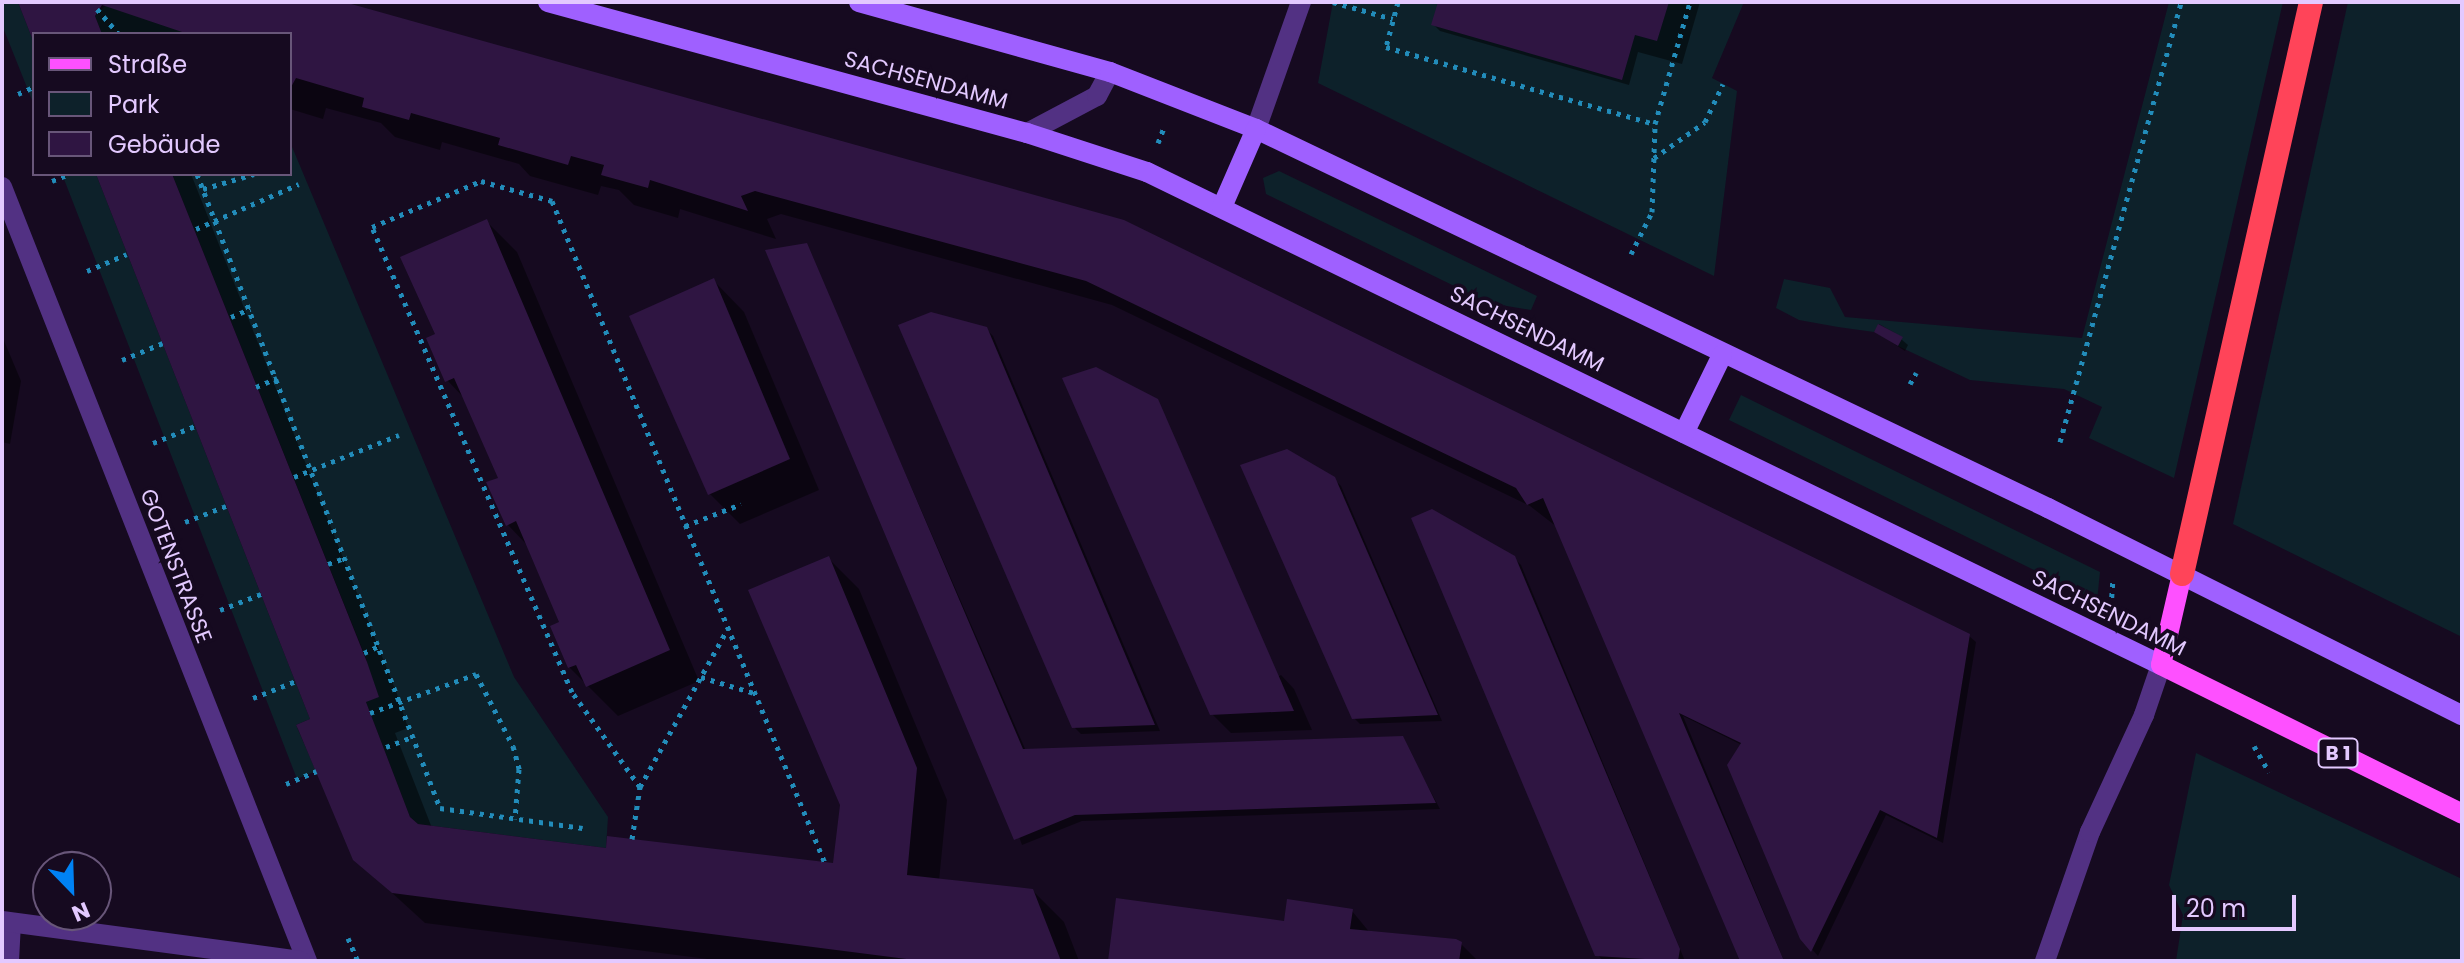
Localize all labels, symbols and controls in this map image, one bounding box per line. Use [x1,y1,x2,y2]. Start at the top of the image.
legend [32,32,292,176]
street label: SACHSENDAMM [842,46,1010,114]
text: Straße [108,48,187,81]
text: Park [108,88,159,121]
text: Gebäude [108,128,220,161]
street label: SACHSENDAMM [1446,280,1608,378]
street label: GOTENSTRASSE [134,485,218,647]
street label: SACHSENDAMM [2028,564,2190,662]
road number: B 1 [2316,737,2360,769]
north arrow [32,851,112,931]
scale bar [2176,879,2300,929]
text: 20 m [2186,892,2246,925]
text: N [67,894,94,929]

